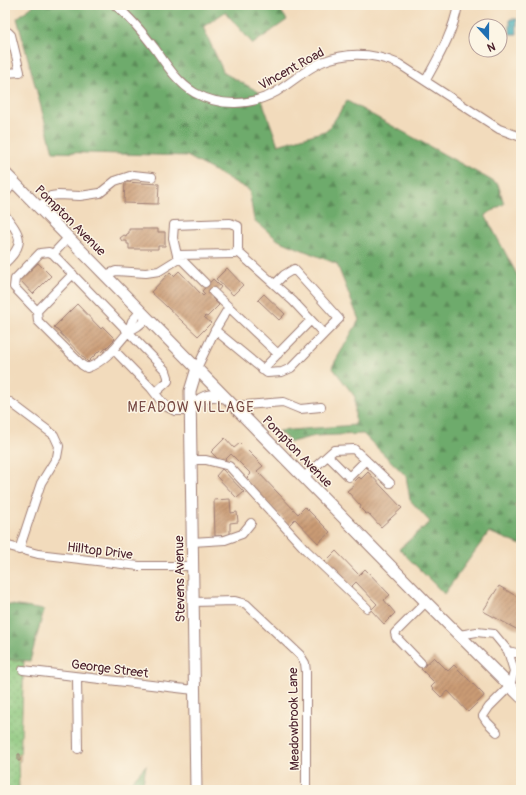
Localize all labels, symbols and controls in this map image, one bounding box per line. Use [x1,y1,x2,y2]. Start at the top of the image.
north arrow [468,18,508,58]
text: N [485,39,497,54]
street label: Vincent Road [256,44,327,93]
street label: Pompton Avenue [32,182,109,260]
district label: MEADOW VILLAGE [128,399,254,416]
street label: Pompton Avenue [259,412,336,491]
street label: Stevens Avenue [171,535,189,623]
street label: Hilltop Drive [66,539,134,563]
street label: George Street [70,656,150,682]
street label: Meadowbrook Lane [285,667,303,771]

